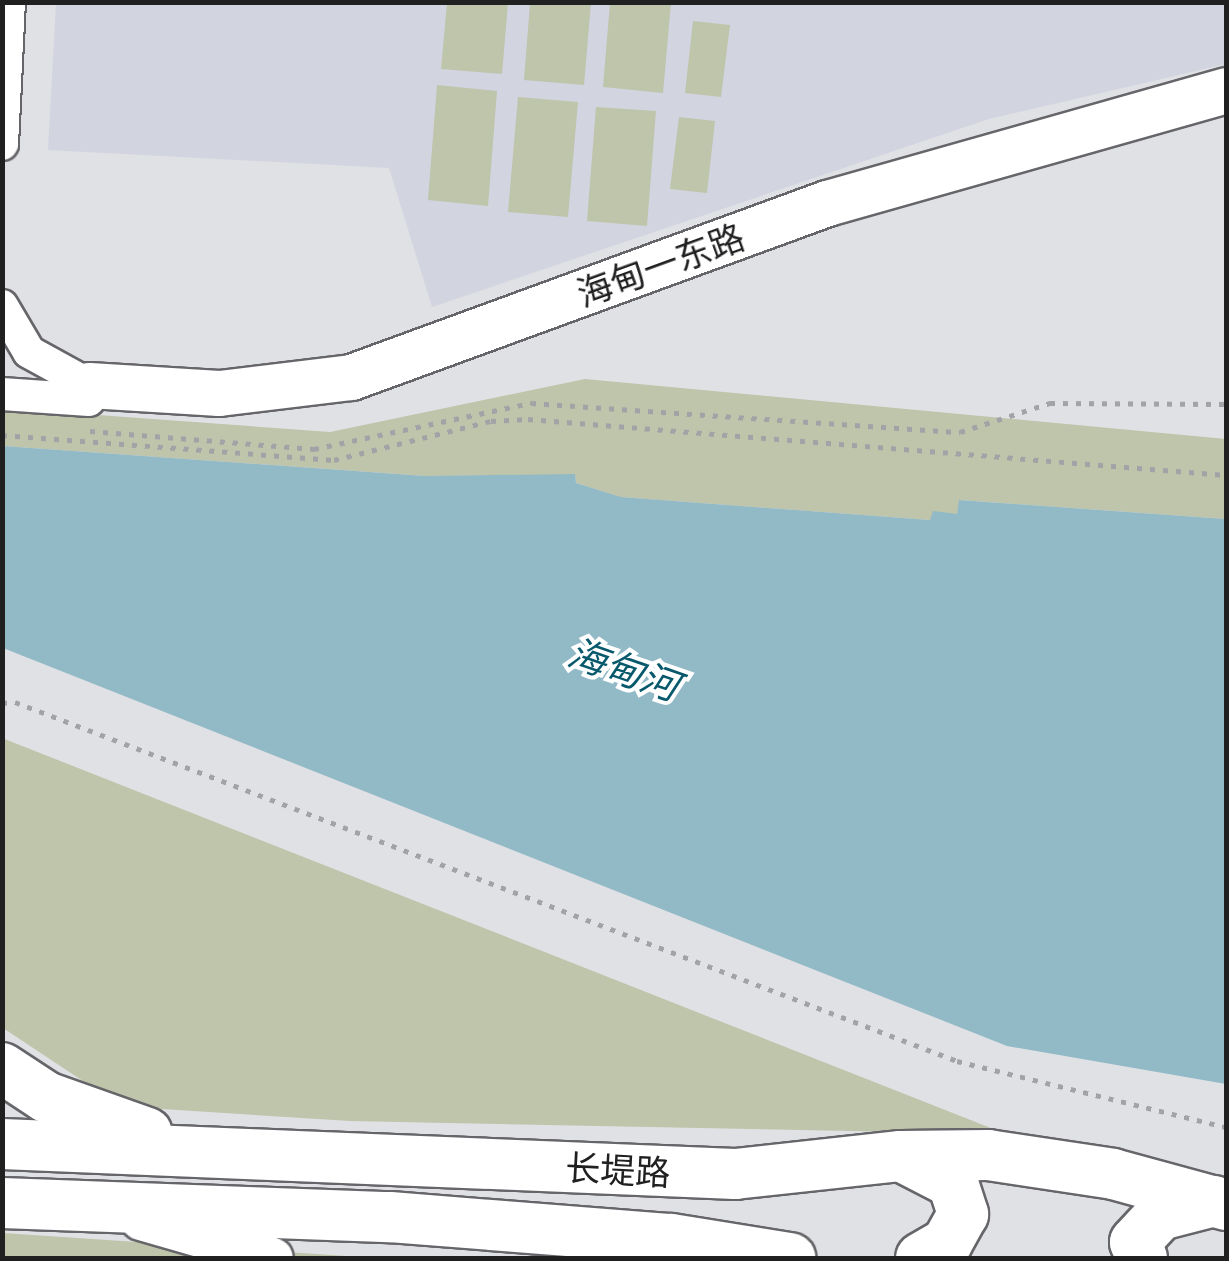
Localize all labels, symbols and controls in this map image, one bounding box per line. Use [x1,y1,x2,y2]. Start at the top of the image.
street label: 海甸一东路 [571,214,749,314]
water label: 海甸河 [563,629,685,709]
street label: 长堤路 [564,1145,672,1193]

